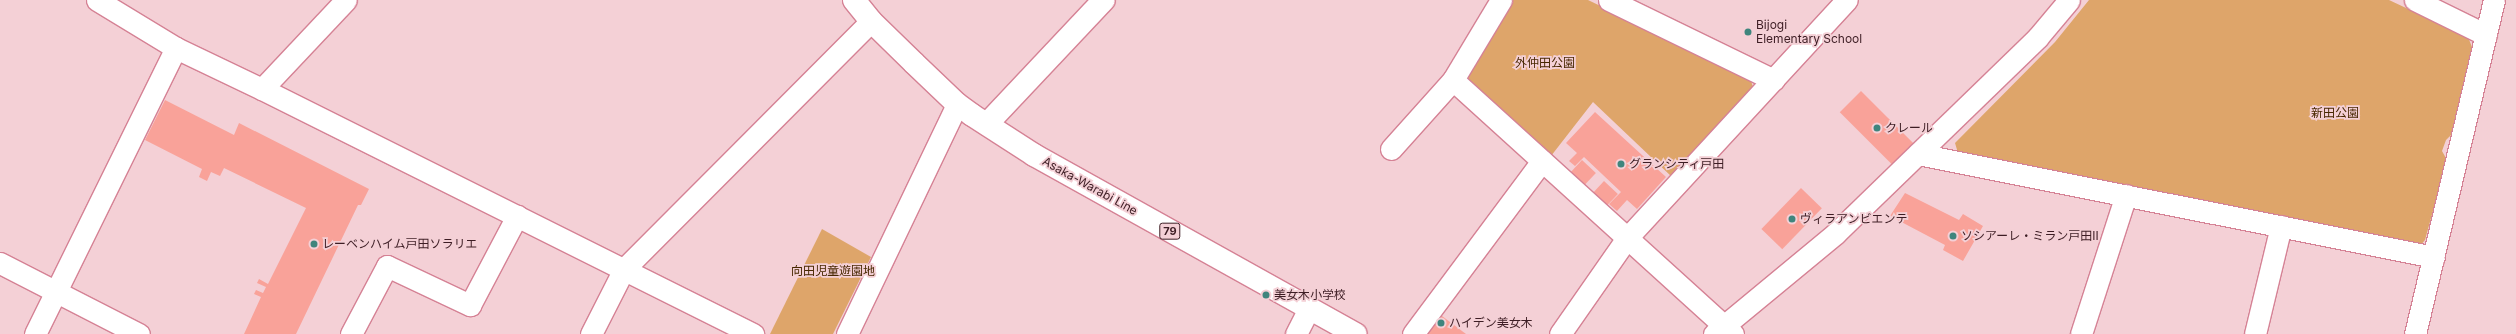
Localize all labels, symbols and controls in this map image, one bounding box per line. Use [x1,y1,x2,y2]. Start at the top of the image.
place label: Bijogi Elementary School [1756,18,1862,46]
marker: Bijogi Elementary School [1743,27,1753,37]
park label: 外仲田公園 [1515,56,1575,70]
park label: 新田公園 [2311,106,2359,120]
place label: クレール [1885,121,1933,135]
marker: クレール [1872,123,1882,133]
street label: Asaka-Warabi Line [1040,154,1140,218]
place label: グランシティ戸田 [1629,157,1725,171]
marker: グランシティ戸田 [1616,159,1626,169]
place label: ヴィラアンビエンテ [1800,212,1908,226]
marker: ヴィラアンビエンテ [1787,214,1797,224]
road number: 79 [1159,222,1181,240]
place label: ソシアーレ・ミラン戸田Ⅱ [1961,229,2099,243]
marker: ソシアーレ・ミラン戸田Ⅱ [1948,231,1958,241]
place label: レーベンハイム戸田ソラリエ [322,237,478,251]
marker: レーベンハイム戸田ソラリエ [309,239,319,249]
park label: 向田児童遊園地 [791,264,875,278]
place label: 美女木小学校 [1274,288,1346,302]
marker: 美女木小学校 [1261,290,1271,300]
place label: ハイデン美女木 [1449,316,1533,330]
marker: ハイデン美女木 [1436,318,1446,328]

